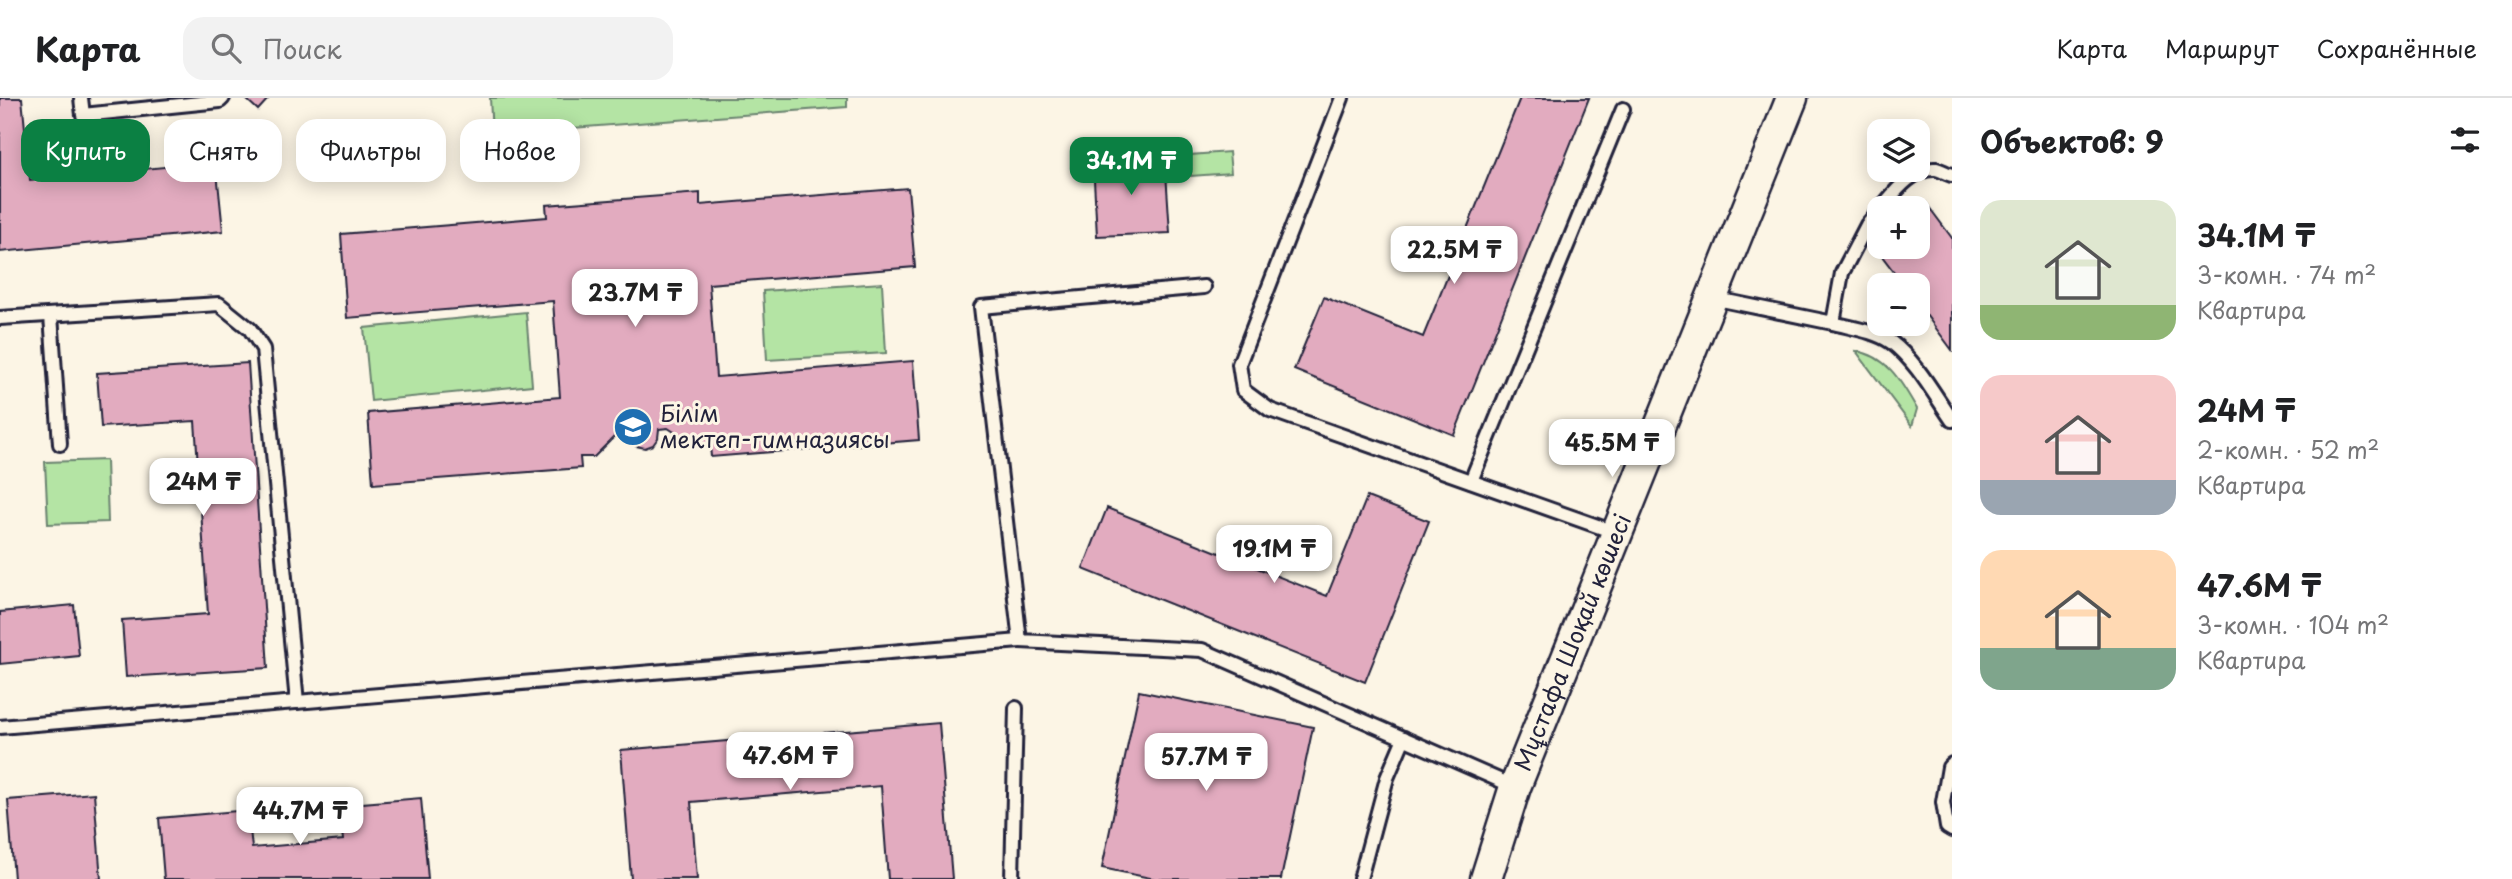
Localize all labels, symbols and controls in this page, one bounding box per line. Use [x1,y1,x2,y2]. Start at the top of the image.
search box [183,17,673,80]
text: Карта [35,23,141,73]
icon: search [207,29,245,67]
text: Поиск [263,29,342,68]
text: Карта [2056,30,2127,66]
text: Маршрут [2165,30,2279,66]
text: Сохранённые [2317,30,2477,66]
text: Объектов: 9 [1980,118,2164,163]
chip: Купить [21,119,150,182]
chip: Снять [164,119,282,182]
chip: Фильтры [296,119,446,182]
chip: Новое [460,119,580,182]
map controls [1867,119,1930,336]
button: layers [1867,119,1930,182]
icon: filters [2446,121,2484,159]
pin: 34.1M ₸ [1066,138,1196,197]
text: 34.1M ₸ [1086,142,1176,177]
button: + [1867,196,1930,259]
text: 34.1M ₸ [2197,212,2315,257]
pin: 22.5M ₸ [1389,226,1519,286]
icon: home [2036,228,2120,312]
text: 22.5M ₸ [1407,231,1501,266]
text: 3-комн. · 74 m² [2197,257,2376,292]
pin: 23.7M ₸ [570,270,700,329]
button: − [1867,273,1930,336]
text: 23.7M ₸ [588,274,682,309]
text: Квартира [2197,292,2305,327]
text: 24M ₸ [2197,387,2295,432]
place label: Білім мектеп-гимназиясы [660,395,890,456]
icon: home [2036,403,2120,487]
school or university icon: Білім мектеп-гимназиясы [612,406,654,448]
pin: 45.5M ₸ [1547,420,1677,479]
text: 45.5M ₸ [1565,424,1659,459]
text: 2-комн. · 52 m² [2197,432,2379,467]
pin: 24M ₸ [154,458,252,518]
text: 24M ₸ [165,463,241,498]
text: Квартира [2197,467,2305,502]
street label: Мұстафа Шоқай көшесі [1504,508,1639,776]
pin: 19.1M ₸ [1209,526,1339,585]
text: 19.1M ₸ [1232,530,1316,565]
text: 47.6M ₸ [2197,562,2321,607]
icon: home [2036,578,2120,662]
text: 3-комн. · 104 m² [2197,607,2389,642]
text: Квартира [2197,642,2305,677]
pin: 47.6M ₸ [725,732,855,792]
pin: 57.7M ₸ [1141,734,1271,793]
text: 47.6M ₸ [742,737,838,772]
text: 57.7M ₸ [1161,738,1251,773]
pin: 44.7M ₸ [235,788,365,847]
text: 44.7M ₸ [252,792,348,827]

